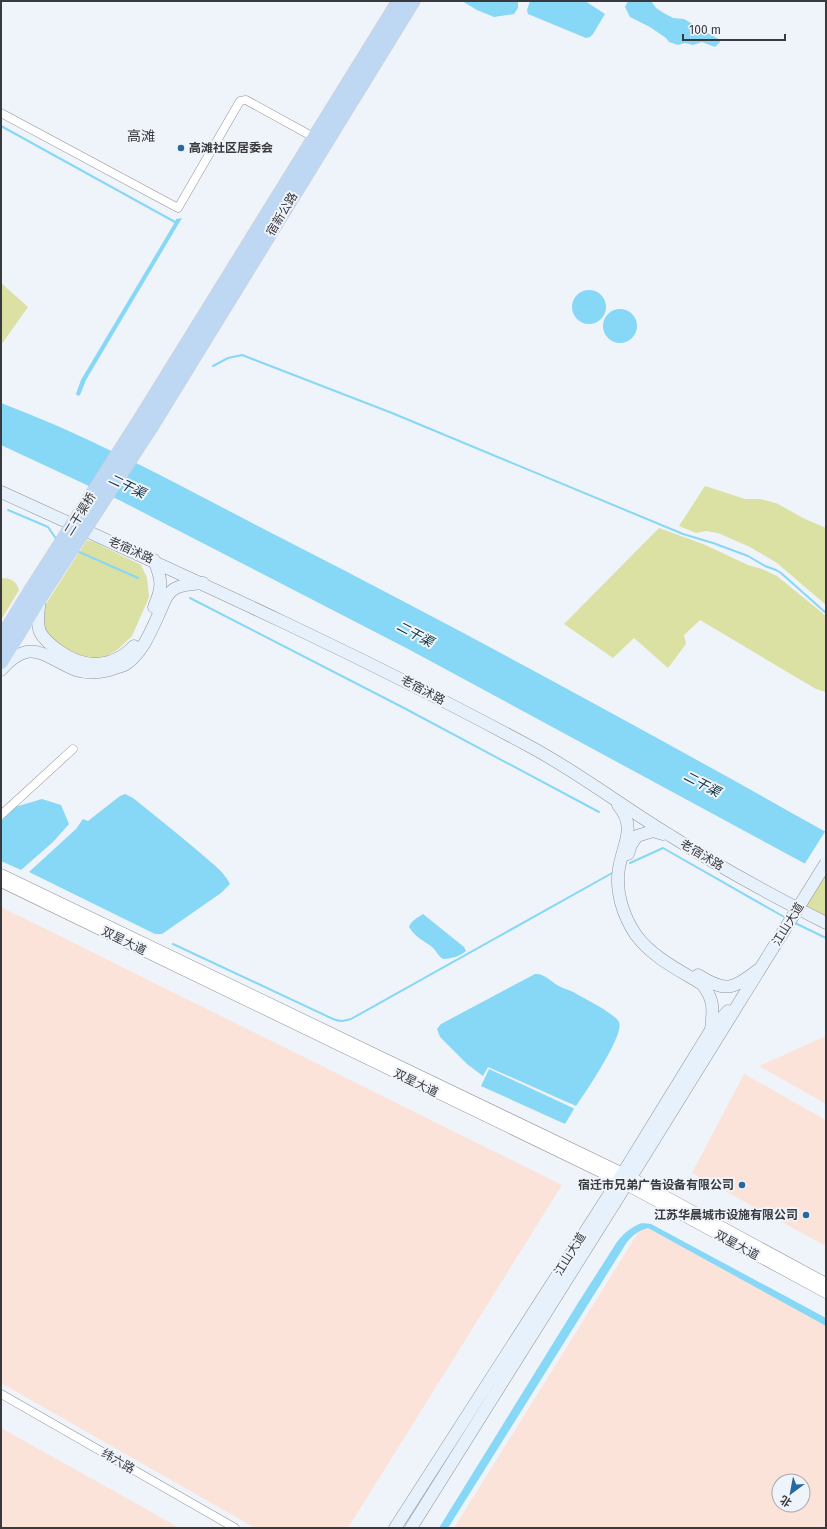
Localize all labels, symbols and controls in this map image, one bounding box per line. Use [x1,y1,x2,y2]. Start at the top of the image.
scale bar [683,16,785,42]
text: 100 m [689,23,721,37]
district label: 高滩 [127,128,155,145]
place label: 高滩社区居委会 [189,141,273,155]
marker: 高滩社区居委会 [176,143,186,153]
street label: 宿新公路 [264,190,300,238]
water label: 二干渠 [106,471,150,502]
street label: 二干渠桥 [61,490,99,538]
street label: 老宿沭路 [106,534,156,566]
water label: 二干渠 [394,618,437,651]
street label: 老宿沭路 [399,673,447,707]
water label: 二干渠 [681,768,724,801]
street label: 老宿沭路 [678,837,726,873]
street label: 江山大道 [769,900,807,948]
street label: 双星大道 [99,924,149,958]
street label: 双星大道 [391,1066,441,1100]
place label: 宿迁市兄弟广告设备有限公司 [578,1178,734,1192]
marker: 宿迁市兄弟广告设备有限公司 [737,1180,747,1190]
place label: 江苏华晨城市设施有限公司 [654,1208,798,1222]
marker: 江苏华晨城市设施有限公司 [801,1210,811,1220]
street label: 双星大道 [713,1228,761,1262]
street label: 江山大道 [551,1230,589,1278]
street label: 纬六路 [99,1446,137,1476]
north arrow [771,1473,811,1513]
text: 北 [778,1493,794,1509]

